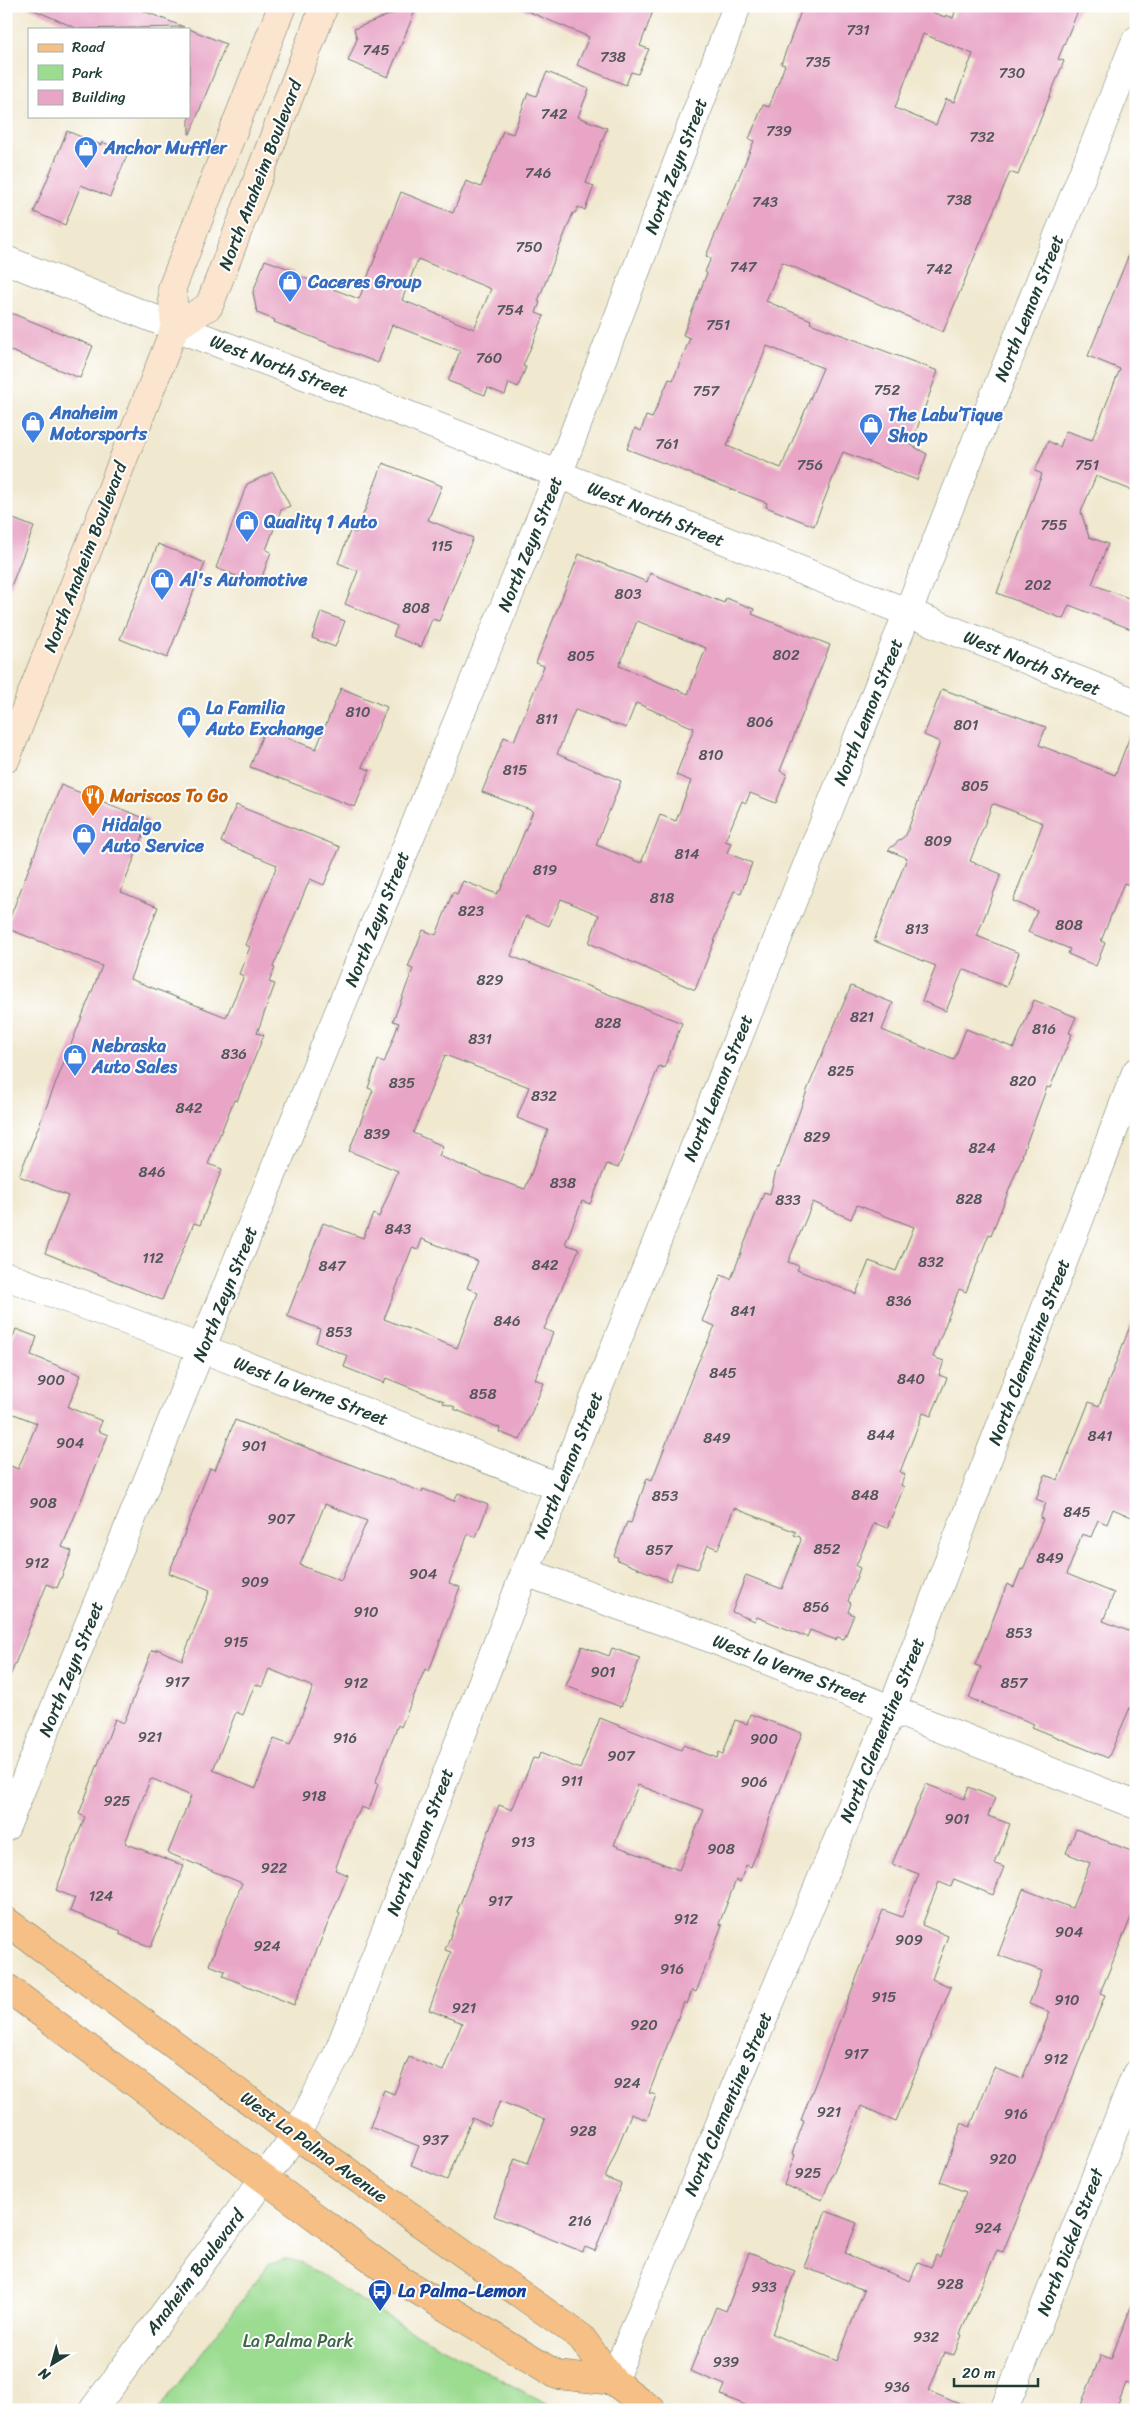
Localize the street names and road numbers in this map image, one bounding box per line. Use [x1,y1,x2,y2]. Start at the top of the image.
street label: North Anaheim Boulevard [209,74,312,275]
street label: North Zeyn Street [635,93,717,239]
street label: North Lemon Street [985,229,1073,386]
street label: West North Street [205,325,353,407]
street label: North Anaheim Boulevard [34,456,137,657]
street label: North Zeyn Street [488,471,572,617]
street label: West North Street [582,472,730,556]
street label: West North Street [958,621,1106,705]
street label: North Lemon Street [824,633,912,790]
street label: North Zeyn Street [335,846,419,992]
street label: North Lemon Street [674,1009,762,1166]
street label: North Zeyn Street [183,1221,267,1367]
street label: North Clementine Street [979,1254,1079,1450]
street label: West la Verne Street [229,1347,393,1435]
street label: North Lemon Street [524,1386,612,1543]
street label: North Zeyn Street [29,1596,113,1742]
street label: West la Verne Street [708,1625,872,1713]
street label: North Clementine Street [830,1632,934,1828]
street label: North Lemon Street [377,1763,463,1921]
street label: North Clementine Street [675,2007,781,2201]
street label: West La Palma Avenue [233,2082,395,2212]
street label: North Dickel Street [1027,2163,1113,2321]
street label: Anaheim Boulevard [136,2201,254,2343]

